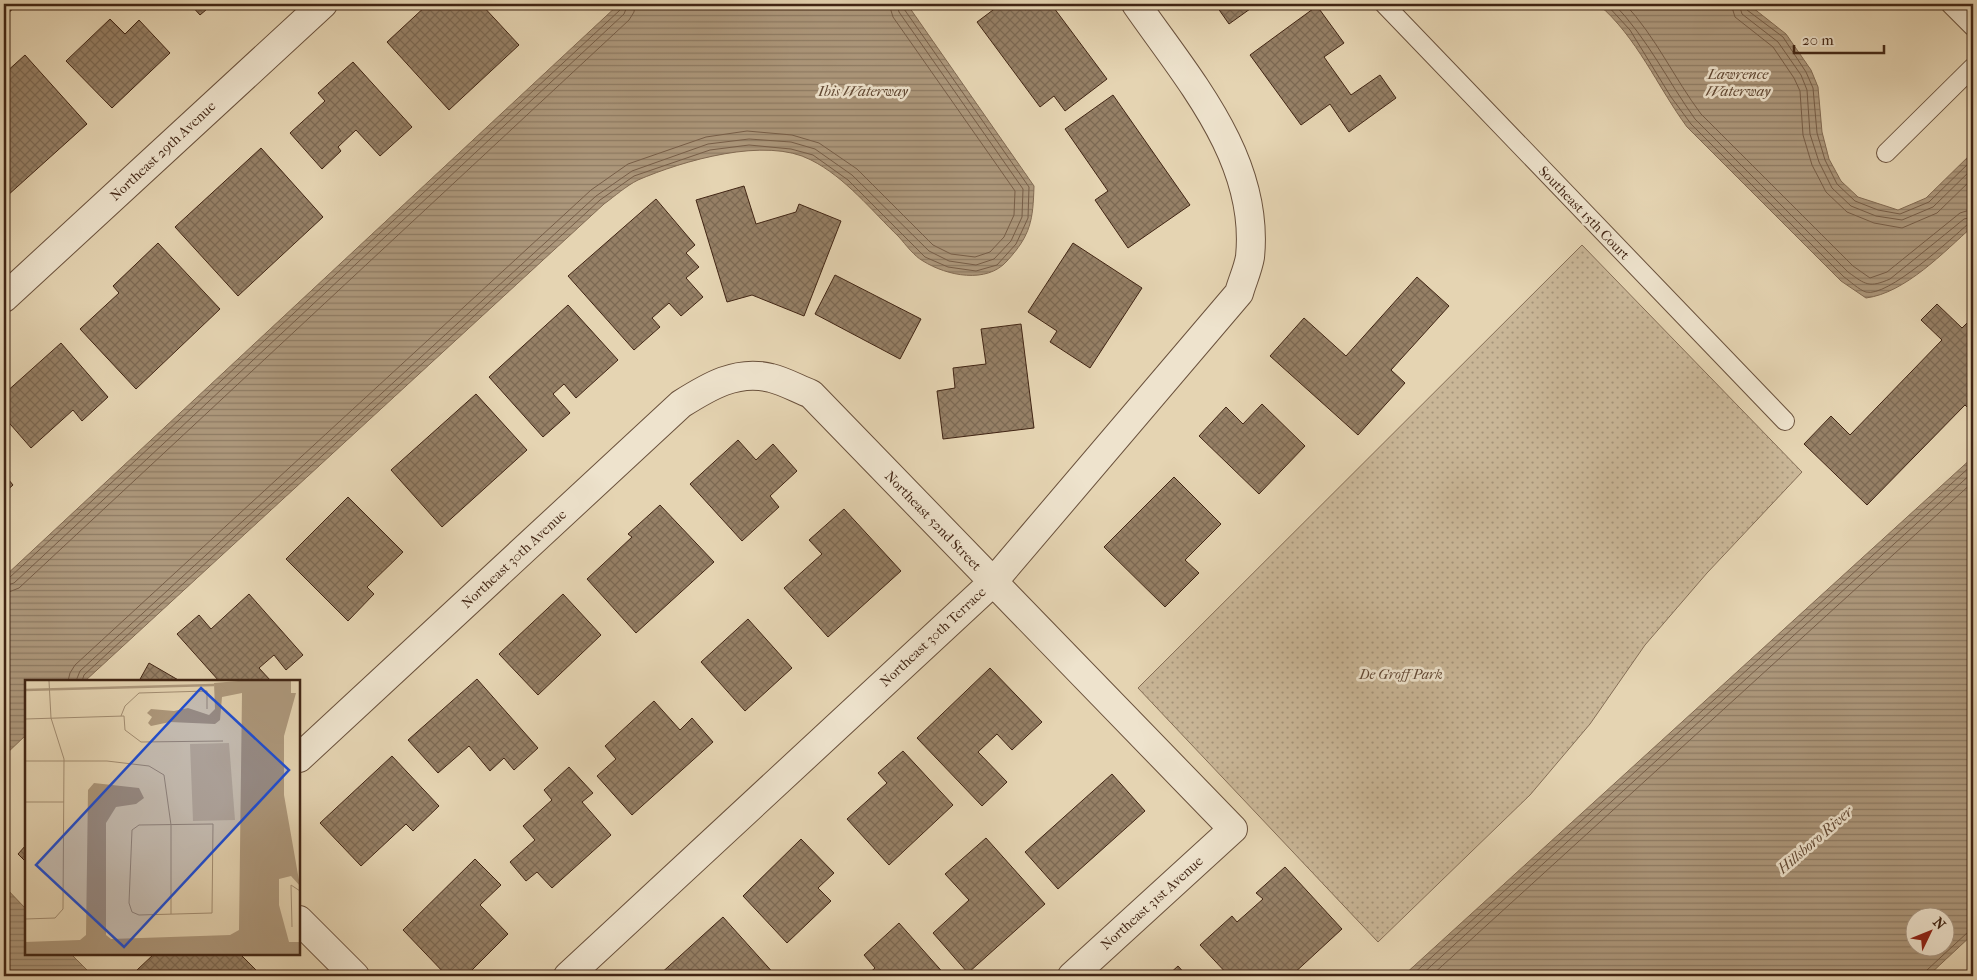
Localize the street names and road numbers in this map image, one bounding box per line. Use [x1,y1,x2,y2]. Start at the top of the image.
street label: Northeast 29th Avenue [107,98,219,204]
street label: Southeast 15th Court [1535,163,1633,263]
street label: Northeast 52nd Street [881,468,985,574]
street label: Northeast 30th Avenue [458,506,570,612]
street label: Northeast 30th Terrace [876,583,990,691]
street label: Northeast 31st Avenue [1097,853,1207,953]

